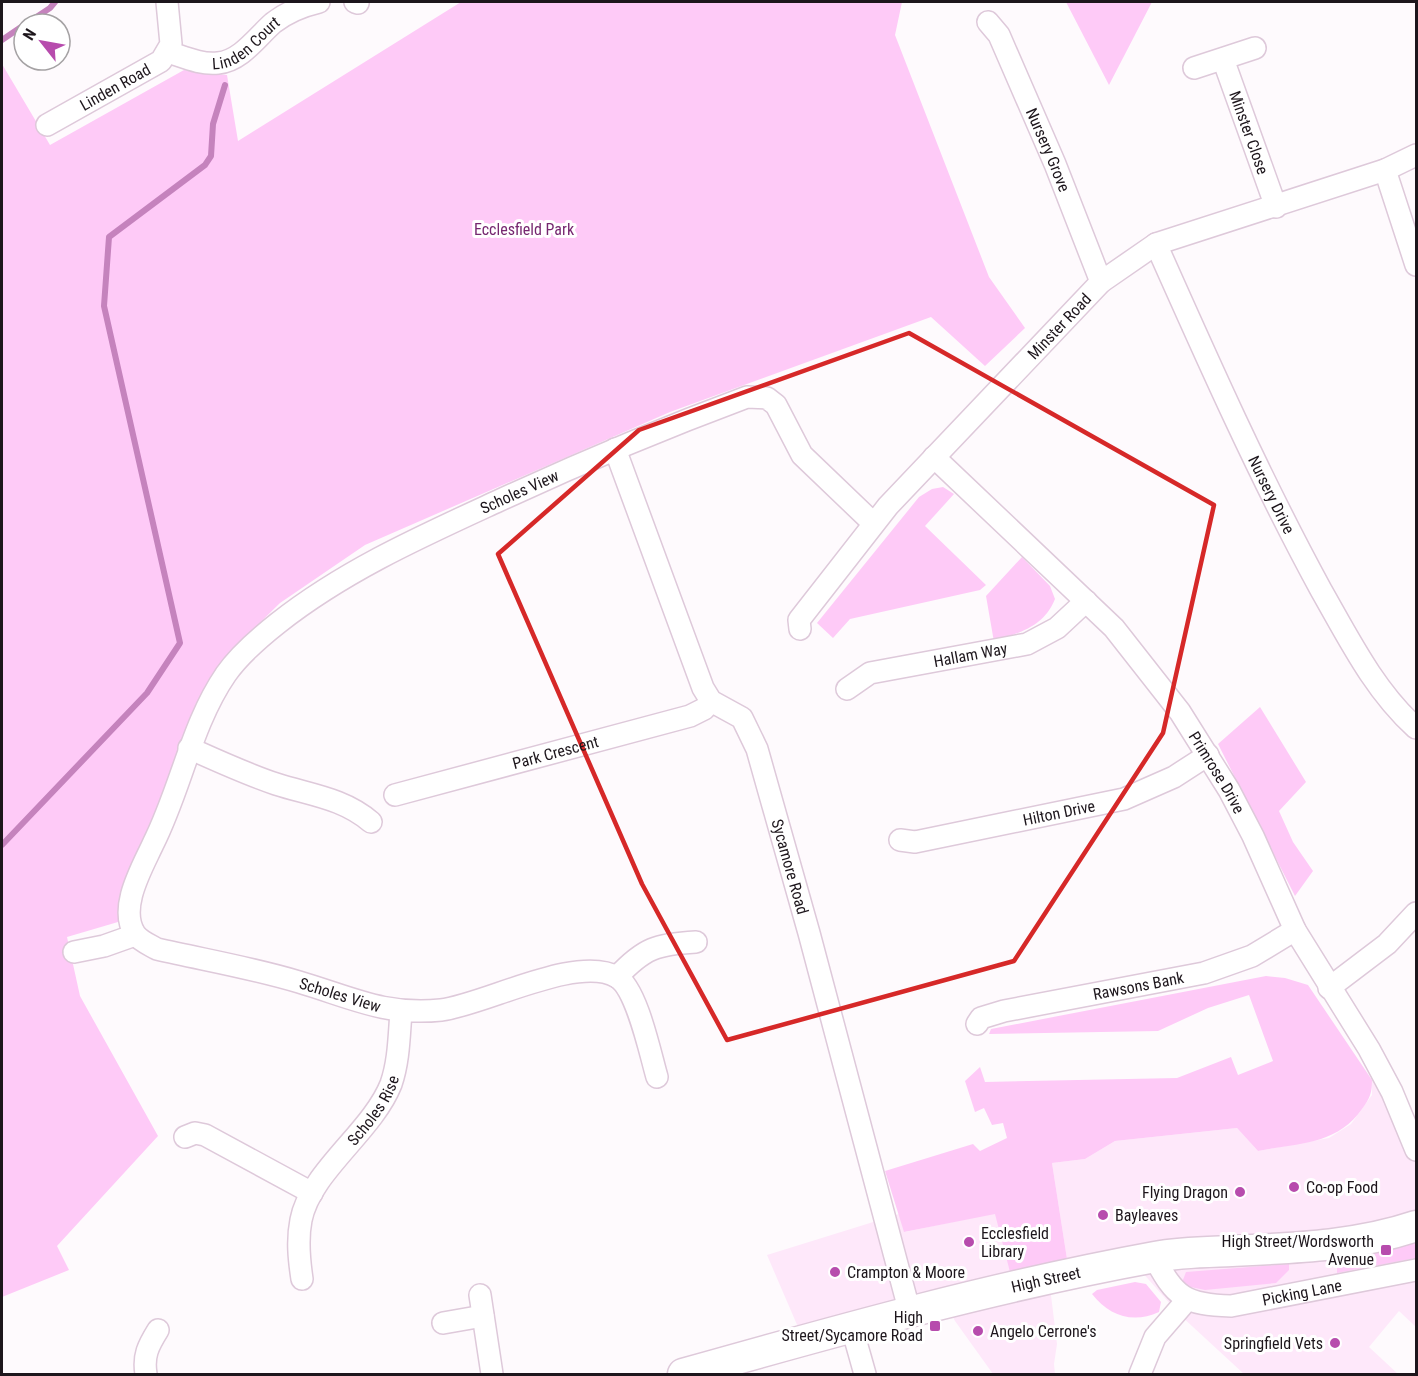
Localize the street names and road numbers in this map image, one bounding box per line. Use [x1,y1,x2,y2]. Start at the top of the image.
street label: Linden Court [211,12,283,73]
street label: Linden Road [76,59,154,114]
street label: Minster Close [1226,88,1273,177]
street label: Nursery Grove [1022,105,1074,194]
street label: Minster Road [1023,289,1095,363]
street label: Nursery Drive [1244,452,1299,537]
street label: Scholes View [477,465,561,518]
street label: Hallam Way [932,638,1009,671]
street label: Primrose Drive [1185,728,1249,817]
street label: Park Crescent [510,731,601,773]
street label: Hilton Drive [1021,796,1097,829]
street label: Sycamore Road [768,817,813,916]
street label: Rawsons Bank [1091,967,1186,1003]
street label: Scholes View [297,974,383,1016]
street label: Scholes Rise [343,1073,403,1149]
street label: High Street [1009,1262,1082,1296]
street label: Picking Lane [1261,1275,1343,1309]

